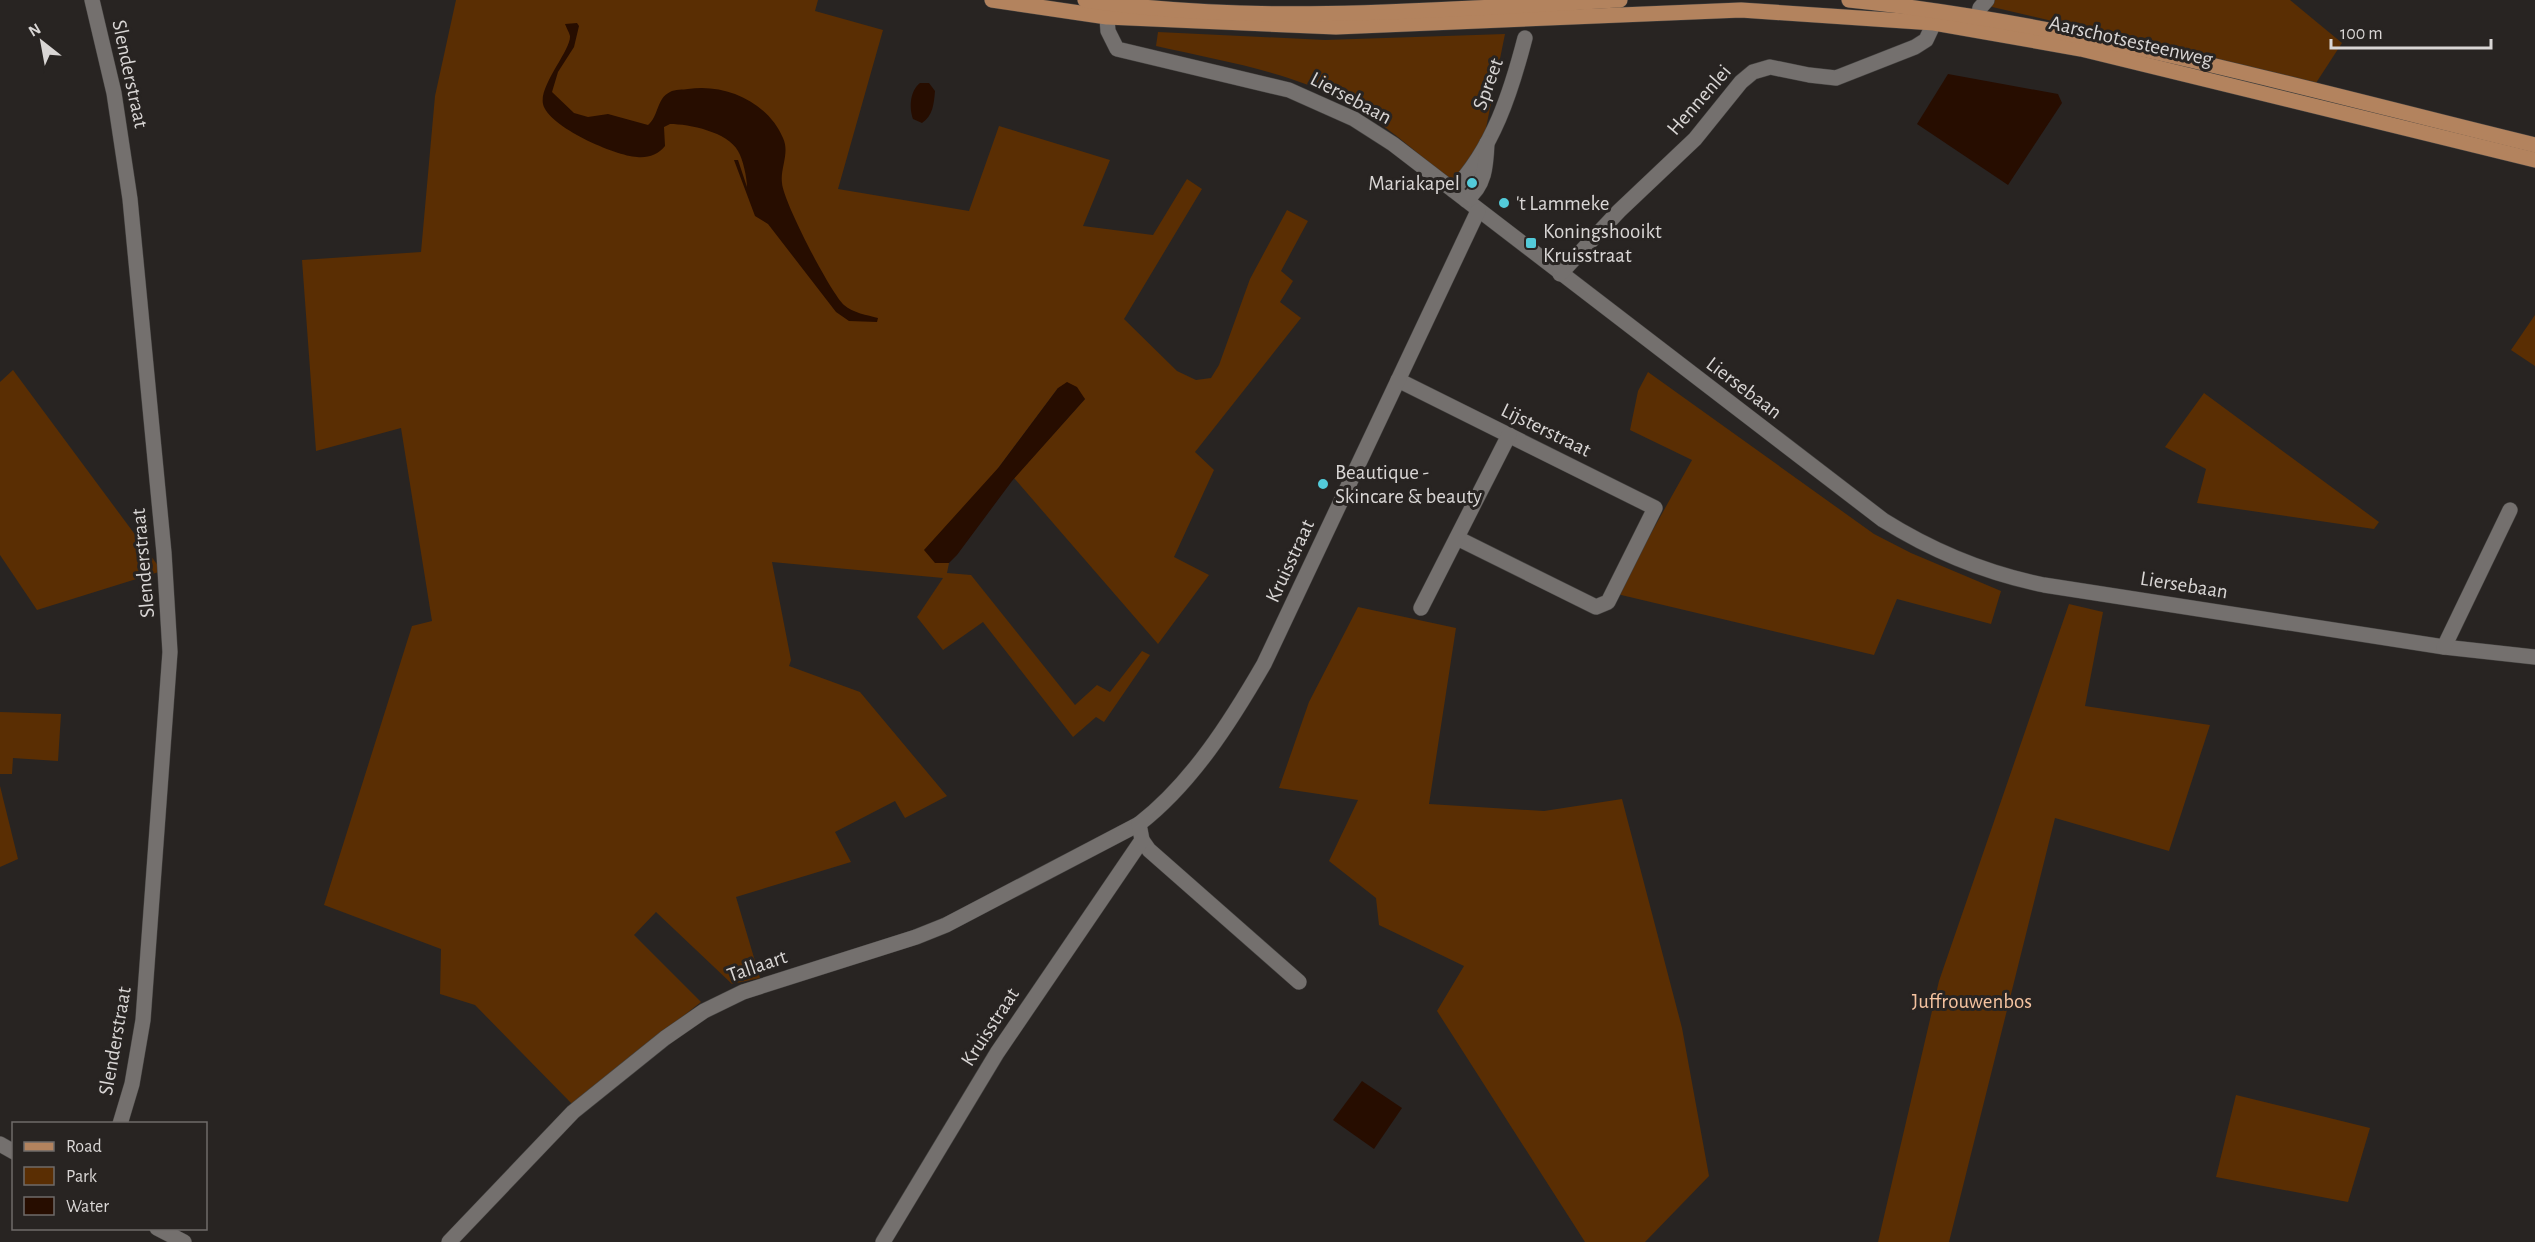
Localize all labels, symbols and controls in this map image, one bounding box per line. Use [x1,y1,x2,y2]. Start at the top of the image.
north arrow [12,12,72,72]
street label: Aarschotsesteenweg [2047,12,2216,70]
scale bar [2331,12,2492,50]
street label: Slenderstraat [108,18,152,130]
text: N [26,20,44,40]
text: 100 m [2340,25,2383,43]
street label: Spreet [1469,55,1507,113]
street label: Hennenlei [1663,61,1735,139]
street label: Liersebaan [1307,68,1395,128]
place label: Mariakapel [1368,173,1460,194]
marker: Mariakapel [1465,176,1479,190]
place label: 't Lammeke [1516,193,1609,214]
marker: 't Lammeke [1497,196,1511,210]
place label: Koningshooikt Kruisstraat [1543,221,1662,266]
marker: Koningshooikt Kruisstraat [1524,236,1538,250]
street label: Liersebaan [1702,353,1786,423]
street label: Lijsterstraat [1498,399,1595,461]
place label: Beautique - Skincare & beauty [1335,462,1482,507]
marker: Beautique - Skincare & beauty [1316,477,1330,491]
street label: Slenderstraat [128,507,158,619]
street label: Kruisstraat [1262,516,1318,606]
street label: Liersebaan [2139,568,2229,602]
street label: Tallaart [724,946,790,986]
street label: Kruisstraat [957,984,1023,1070]
street label: Slenderstraat [95,985,135,1097]
park label: Juffrouwenbos [1912,991,2032,1012]
legend [12,1122,207,1230]
text: Road [66,1138,102,1156]
text: Park [66,1168,98,1186]
text: Water [66,1198,109,1216]

